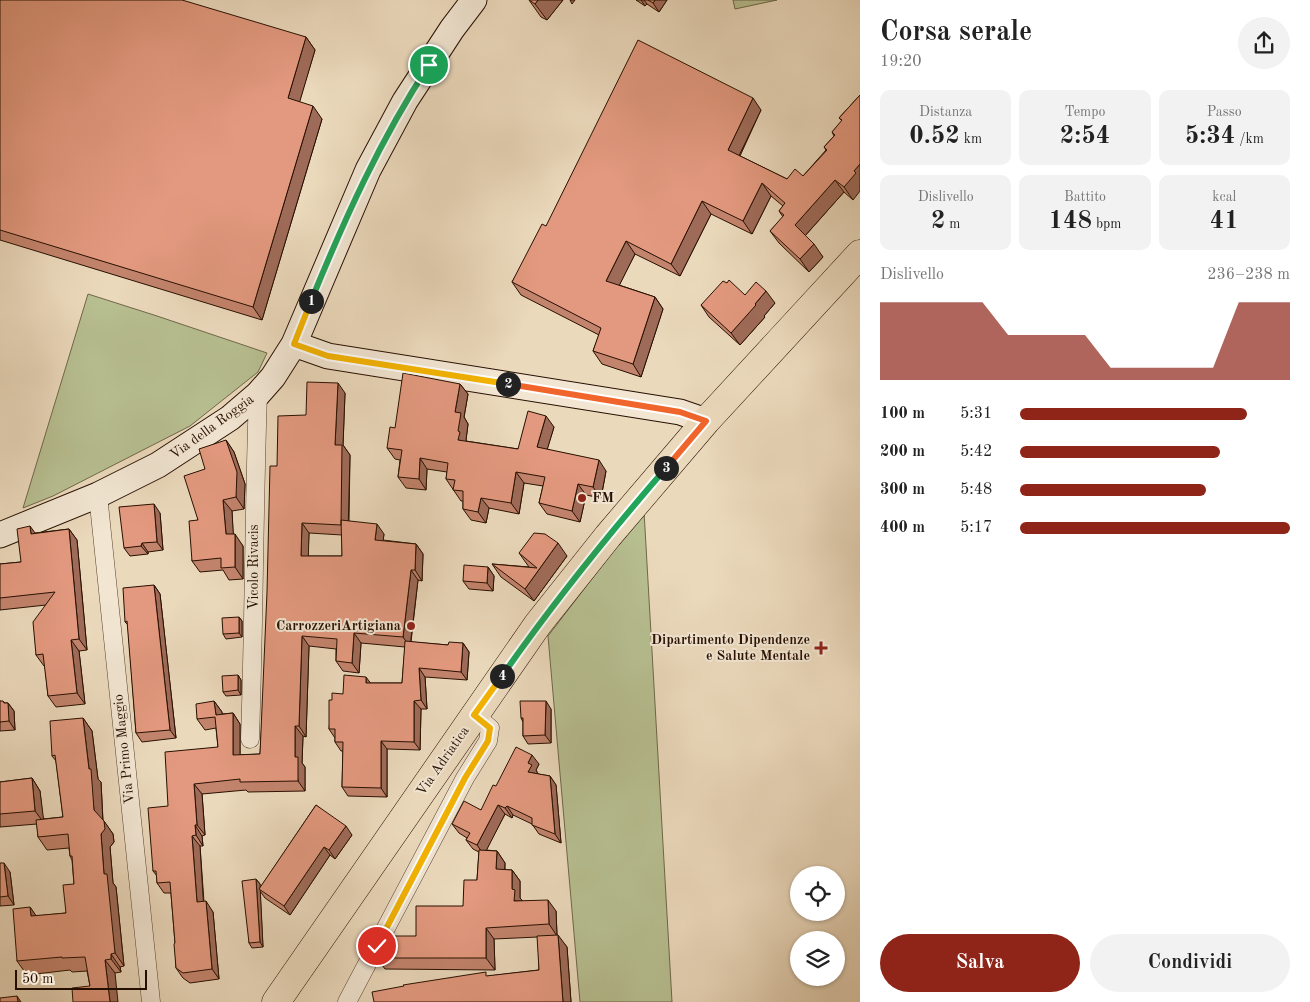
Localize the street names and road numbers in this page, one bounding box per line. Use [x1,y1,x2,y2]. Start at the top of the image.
street label: Via della Roggia [168,392,257,462]
street label: Vicolo Rivacis [247,524,261,610]
street label: Via Primo Maggio [111,693,137,805]
street label: Via Adriatica [414,724,472,798]

